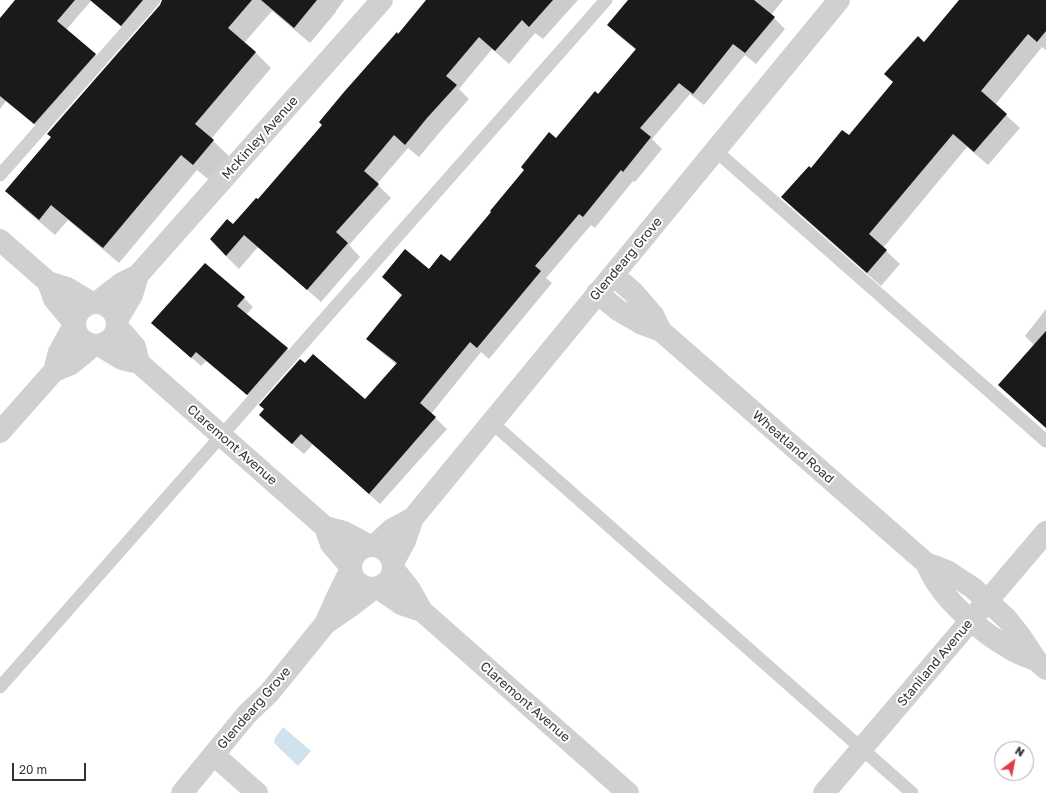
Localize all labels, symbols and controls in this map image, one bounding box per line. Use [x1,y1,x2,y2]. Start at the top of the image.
street label: McKinley Avenue [219,93,301,183]
street label: Glendearg Grove [587,214,665,304]
street label: Claremont Avenue [184,402,280,488]
street label: Wheatland Road [749,407,837,487]
street label: Staniland Avenue [894,616,976,710]
street label: Claremont Avenue [477,659,573,745]
street label: Glendearg Grove [214,664,294,752]
north arrow [994,741,1034,781]
text: N [1013,744,1027,759]
scale bar [14,755,88,781]
text: 20 m [19,762,47,777]

